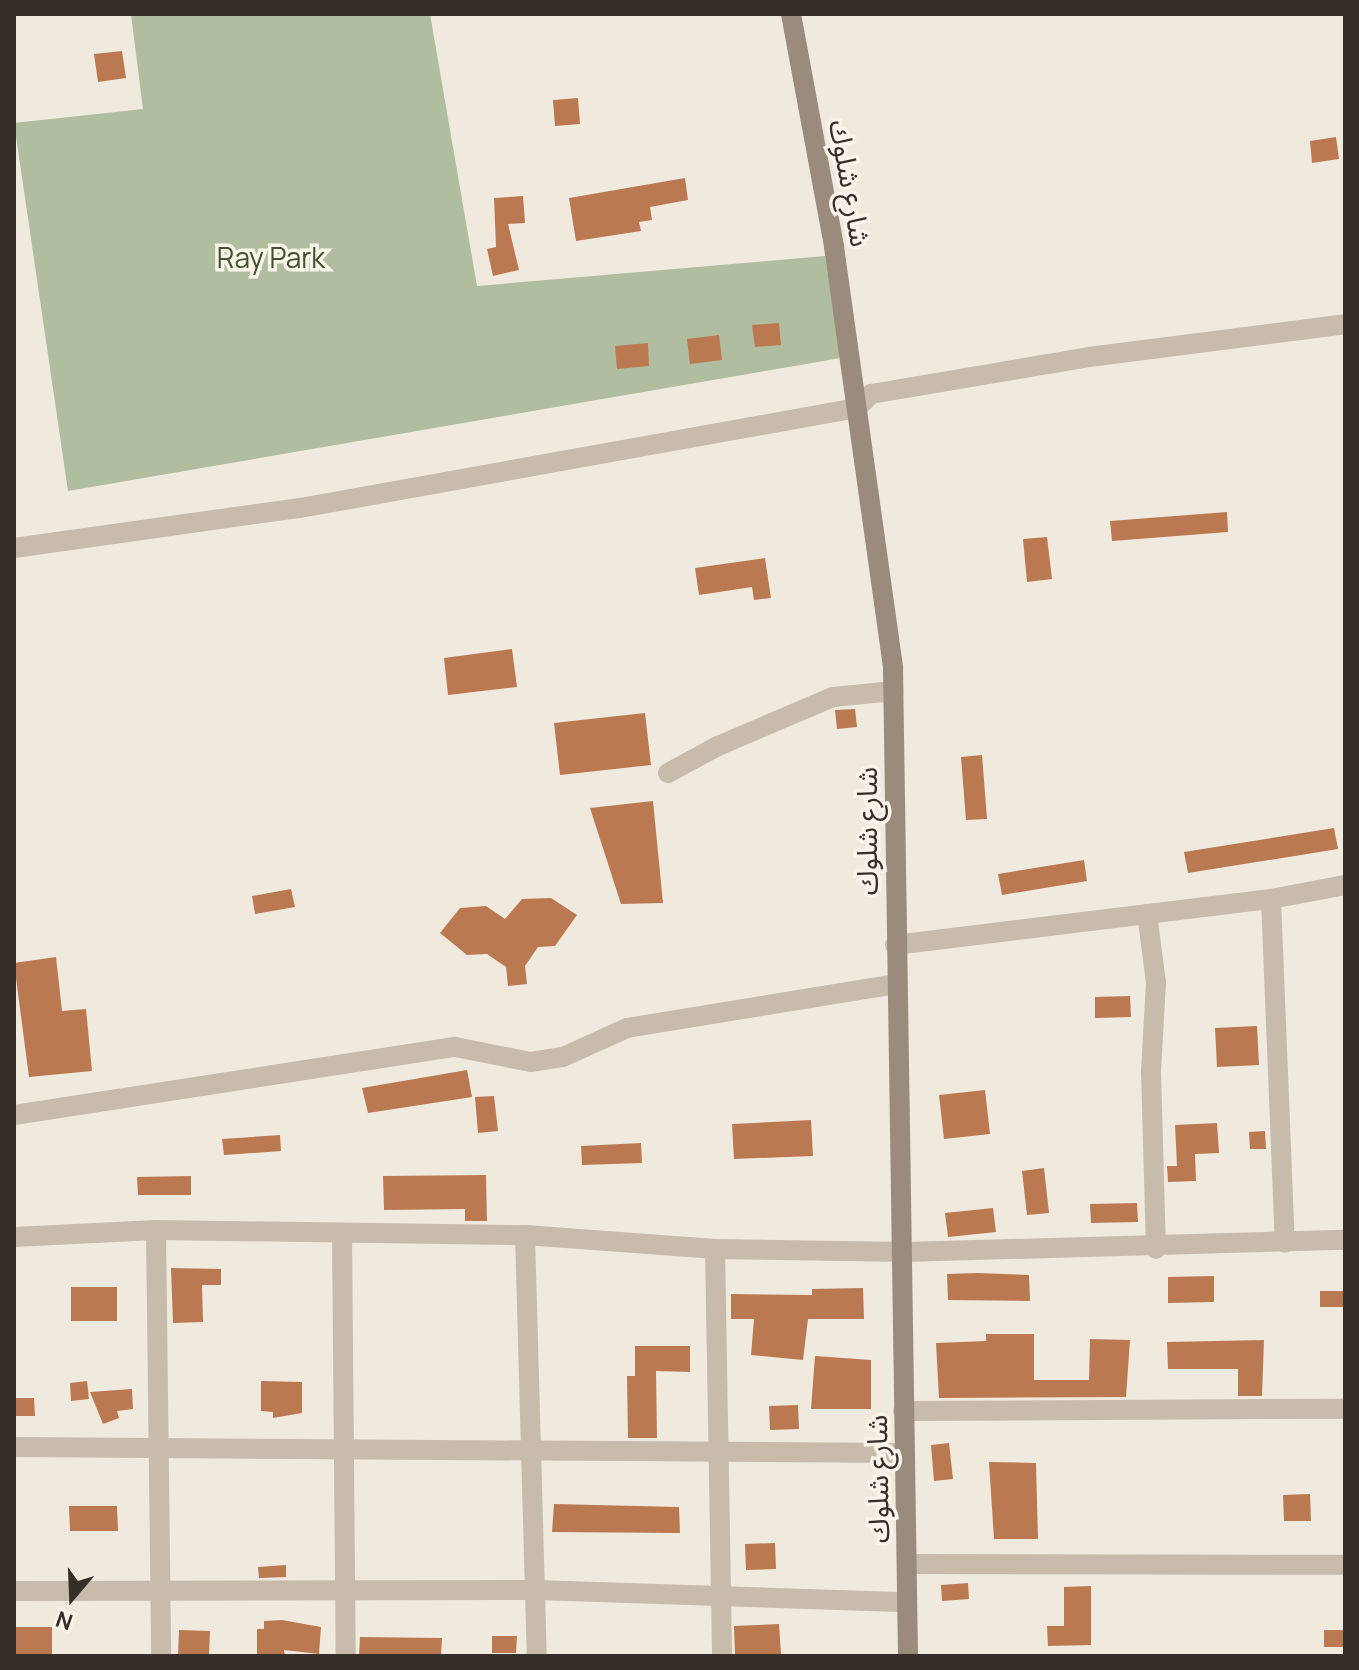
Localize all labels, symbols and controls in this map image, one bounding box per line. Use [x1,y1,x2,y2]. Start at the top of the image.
street label: شارع شلوك [823,117,879,249]
park label: Ray Park [217,240,325,274]
street label: شارع شلوك [849,767,883,895]
street label: شارع شلوك [859,1414,895,1544]
north arrow [32,1558,112,1638]
text: N [52,1604,77,1637]

